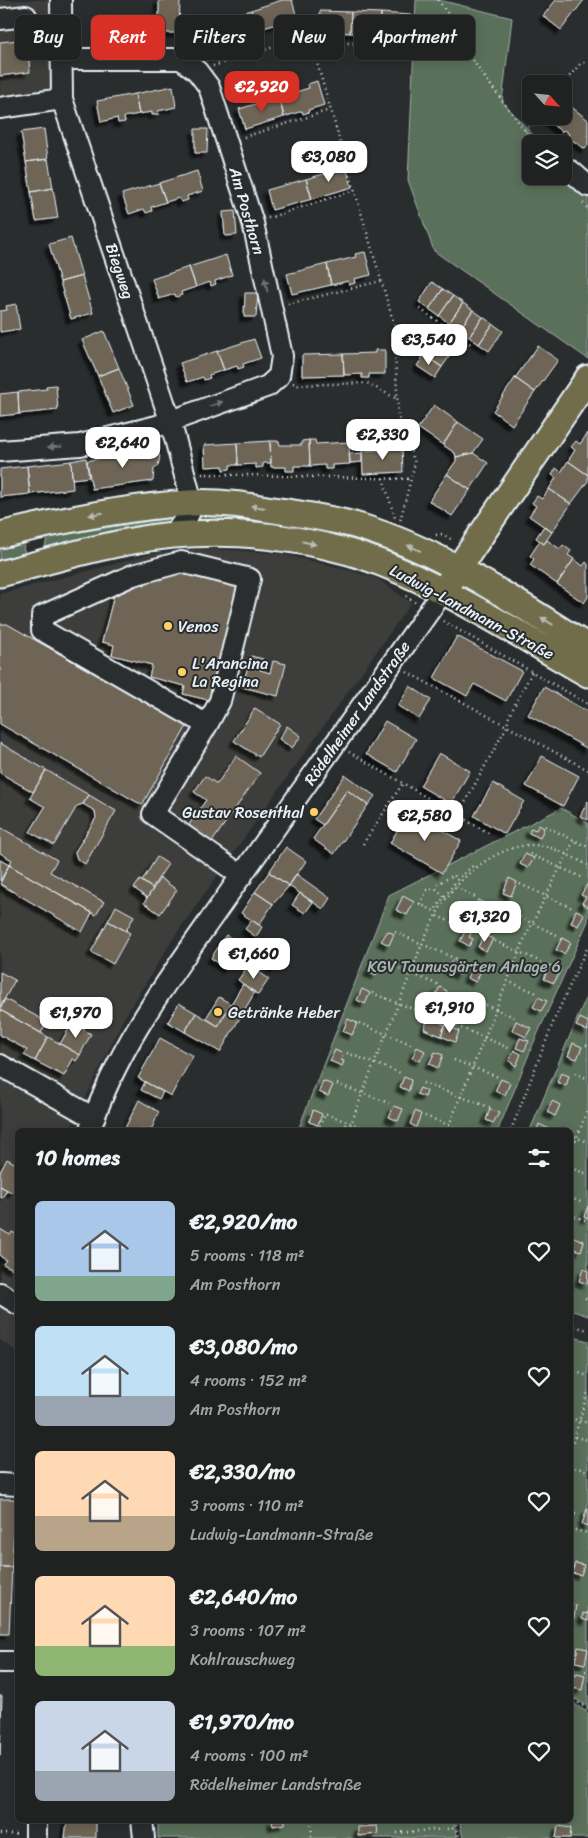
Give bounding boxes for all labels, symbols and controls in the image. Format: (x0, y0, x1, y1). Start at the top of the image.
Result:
chip: Buy (15, 15, 81, 60)
chip: Rent (91, 15, 165, 60)
chip: Filters (175, 15, 264, 60)
chip: New (274, 15, 344, 60)
chip: Apartment (354, 15, 475, 60)
pin: €2,920 (221, 70, 303, 113)
text: €2,920 (235, 72, 289, 101)
north arrow (522, 75, 572, 125)
map controls (522, 75, 572, 185)
button: layers (522, 135, 572, 185)
pin: €3,080 (288, 140, 370, 183)
text: €3,080 (302, 142, 356, 171)
street label: Am Posthorn (220, 163, 273, 259)
street label: Biegweg (97, 239, 143, 303)
one-way arrow (262, 277, 270, 292)
pin: €3,540 (388, 324, 470, 366)
text: €3,540 (402, 325, 456, 354)
one-way arrow (209, 400, 224, 408)
pin: €2,330 (342, 418, 424, 461)
text: €2,330 (357, 420, 409, 449)
pin: €2,640 (82, 426, 164, 469)
text: €2,640 (96, 428, 150, 457)
one-way arrow (47, 444, 63, 452)
one-way arrow (249, 503, 265, 511)
one-way arrow (88, 511, 104, 519)
one-way arrow (301, 539, 317, 547)
one-way arrow (407, 544, 421, 552)
street label: Ludwig-Landmann-Straße (384, 556, 560, 668)
place label: Venos (178, 612, 219, 641)
one-way arrow (540, 616, 553, 625)
marker: Venos (162, 620, 174, 632)
street label: Rödelheimer Landstraße (296, 634, 418, 792)
place label: L'Arancina La Regina (192, 649, 268, 696)
marker: L'Arancina La Regina (176, 666, 188, 678)
place label: Gustav Rosenthal (182, 798, 304, 827)
pin: €2,580 (384, 800, 466, 842)
text: €2,580 (398, 801, 452, 830)
marker: Gustav Rosenthal (308, 806, 320, 818)
pin: €1,320 (444, 900, 526, 943)
text: €1,320 (460, 902, 510, 931)
pin: €1,660 (213, 938, 295, 980)
text: €1,660 (229, 939, 279, 968)
park label: KGV Taunusgärten Anlage 6 (367, 952, 561, 981)
pin: €1,910 (409, 992, 491, 1034)
text: €1,910 (426, 993, 474, 1022)
pin: €1,970 (35, 996, 117, 1039)
text: €1,970 (51, 998, 101, 1027)
place label: Getränke Heber (228, 998, 341, 1027)
marker: Getränke Heber (212, 1006, 224, 1018)
text: 10 homes (35, 1139, 120, 1177)
icon: filters (525, 1144, 553, 1172)
text: €2,920/mo (190, 1203, 297, 1241)
icon: home (75, 1221, 135, 1281)
icon: heart (525, 1237, 553, 1265)
text: 5 rooms · 118 m² (190, 1241, 304, 1270)
text: Am Posthorn (190, 1270, 280, 1299)
text: €3,080/mo (190, 1328, 298, 1366)
icon: home (75, 1346, 135, 1406)
icon: heart (525, 1362, 553, 1390)
text: 4 rooms · 152 m² (190, 1366, 307, 1395)
text: Am Posthorn (190, 1395, 280, 1424)
text: €2,330/mo (190, 1453, 295, 1491)
icon: home (75, 1471, 135, 1531)
icon: heart (525, 1487, 553, 1515)
text: 3 rooms · 110 m² (190, 1491, 304, 1520)
text: Ludwig-Landmann-Straße (190, 1520, 373, 1549)
text: €2,640/mo (190, 1578, 297, 1616)
icon: home (75, 1596, 135, 1656)
icon: heart (525, 1612, 553, 1640)
text: 3 rooms · 107 m² (190, 1616, 306, 1645)
text: Kohlrauschweg (190, 1645, 295, 1674)
text: €1,970/mo (190, 1703, 294, 1741)
icon: home (75, 1721, 135, 1781)
icon: heart (525, 1737, 553, 1765)
text: 4 rooms · 100 m² (190, 1741, 308, 1770)
text: Rödelheimer Landstraße (190, 1770, 362, 1799)

